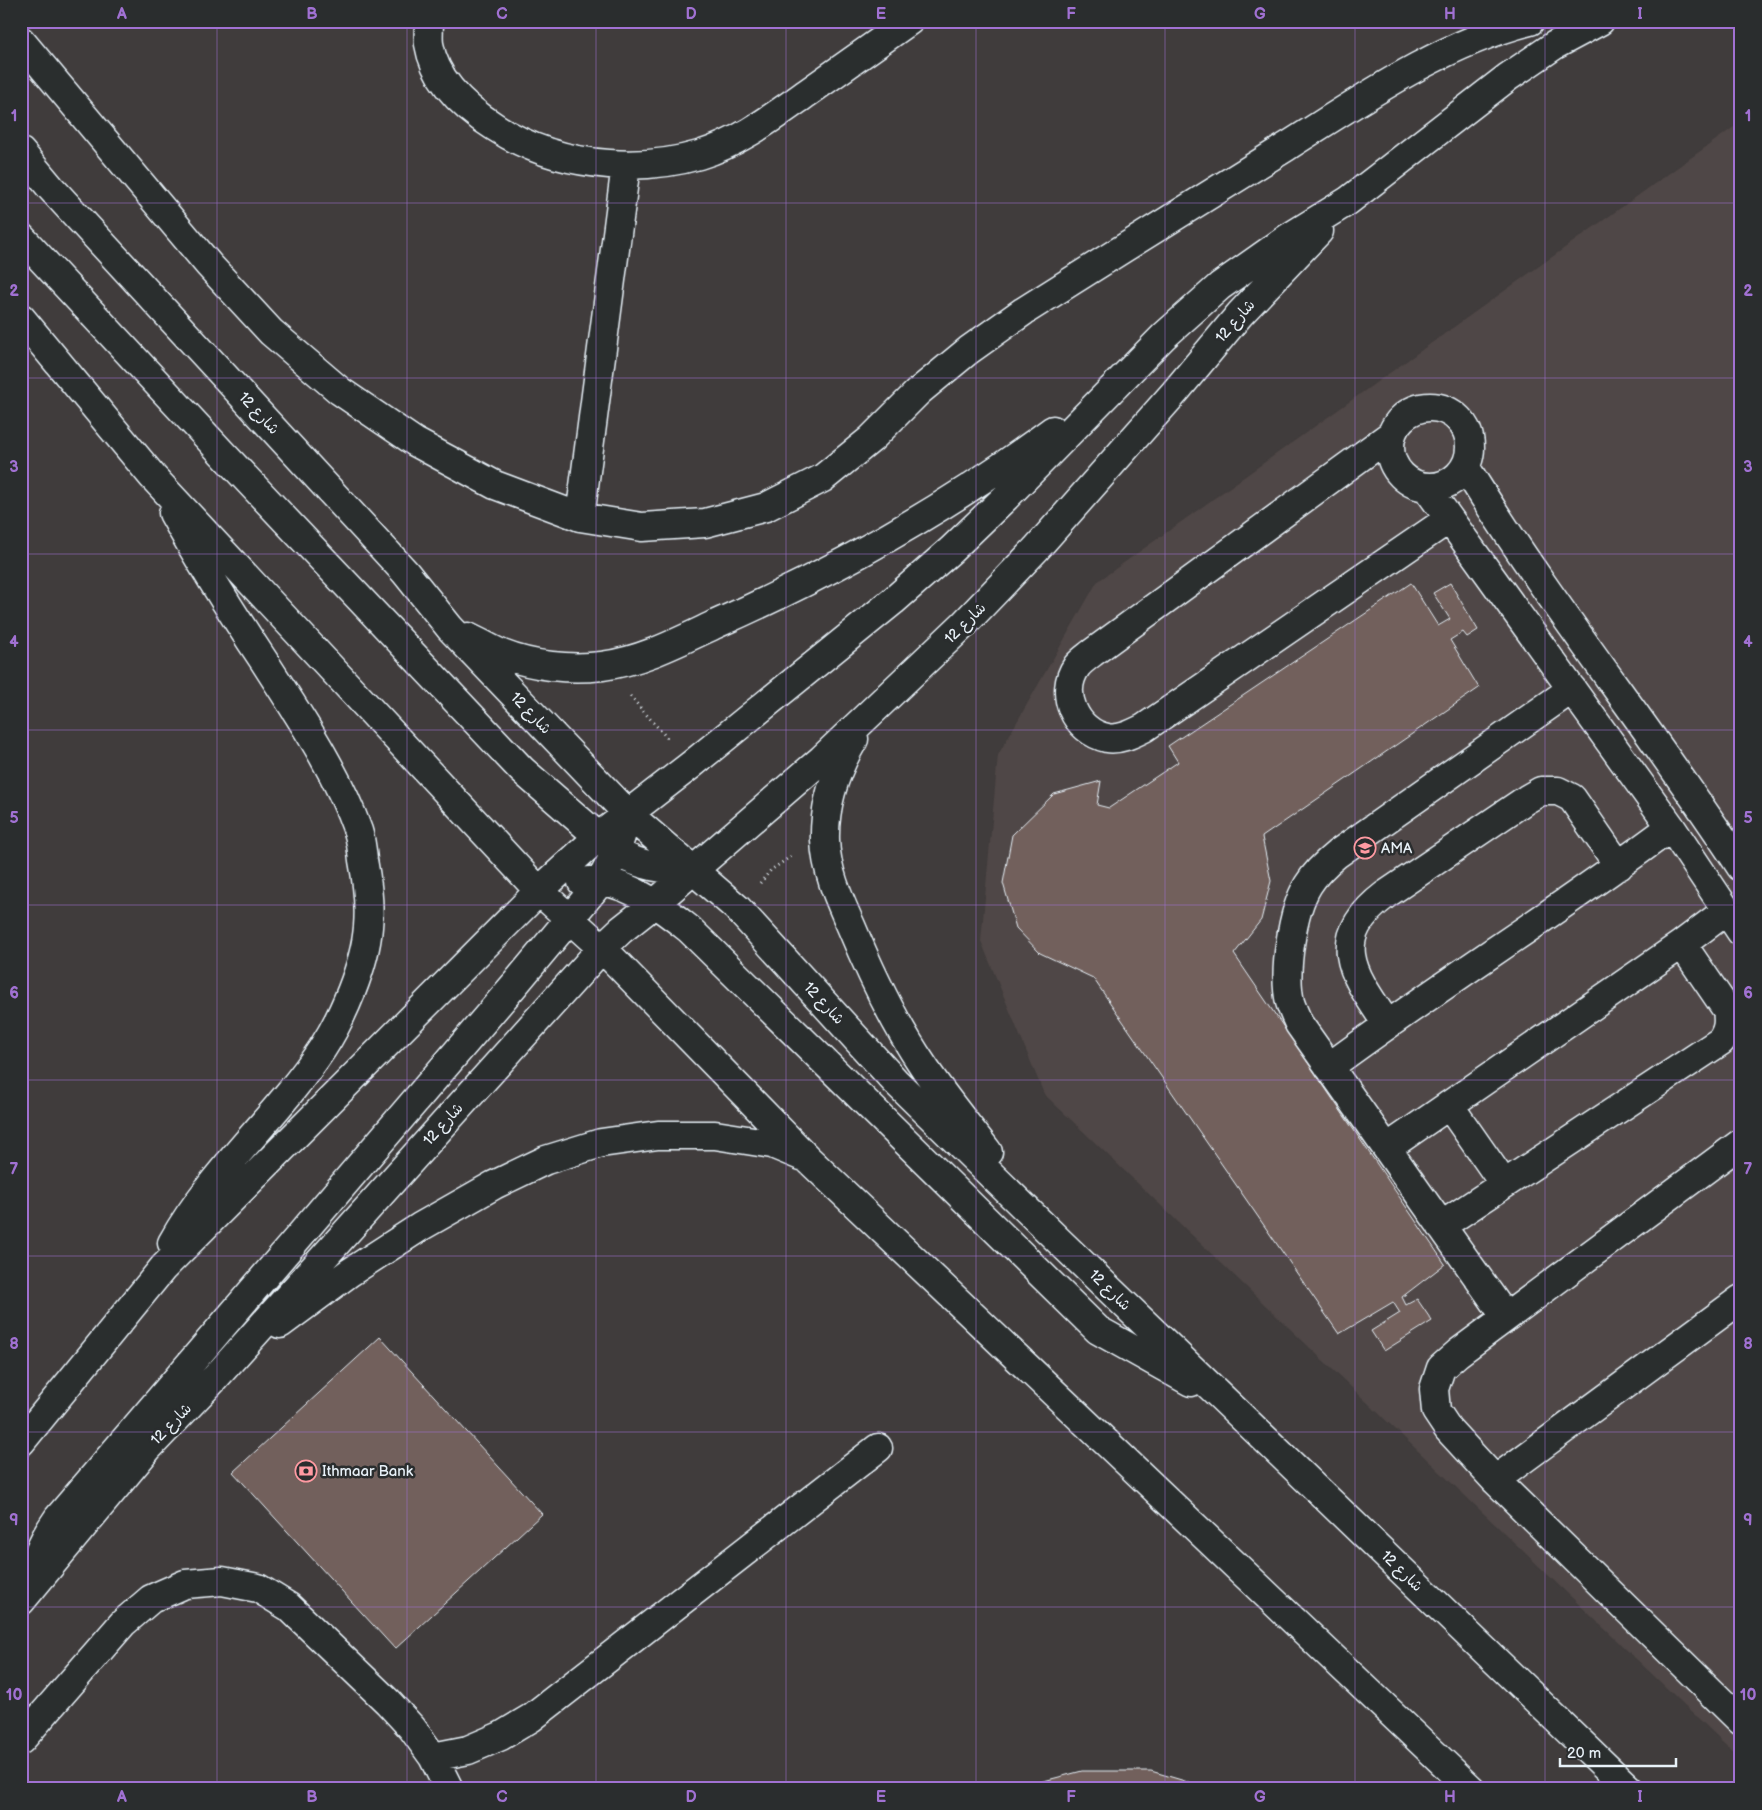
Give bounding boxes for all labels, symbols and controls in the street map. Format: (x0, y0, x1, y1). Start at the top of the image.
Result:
text: A (116, 5, 127, 24)
text: B (306, 5, 318, 24)
text: C (496, 5, 508, 24)
text: D (685, 5, 697, 24)
text: E (876, 5, 886, 24)
text: F (1066, 5, 1076, 24)
text: G (1254, 5, 1266, 24)
text: H (1444, 5, 1456, 24)
text: I (1637, 5, 1643, 24)
text: 1 (11, 107, 17, 126)
text: 1 (1745, 107, 1751, 126)
text: 2 (9, 282, 19, 301)
text: 2 (1743, 282, 1753, 301)
street label: شارع 12 (1211, 296, 1259, 347)
street label: شارع 12 (234, 388, 283, 439)
text: 3 (9, 458, 19, 477)
text: 3 (1743, 458, 1753, 477)
street label: شارع 12 (941, 599, 990, 648)
text: 4 (9, 633, 19, 652)
text: 4 (1743, 633, 1753, 652)
street label: شارع 12 (506, 688, 555, 738)
text: 5 (9, 809, 19, 828)
text: 5 (1743, 809, 1753, 828)
school or university icon: AMA (1353, 836, 1377, 860)
place label: AMA (1381, 839, 1413, 858)
street label: شارع 12 (799, 978, 848, 1029)
text: 6 (9, 984, 19, 1003)
text: 6 (1743, 984, 1753, 1003)
street label: شارع 12 (419, 1099, 468, 1150)
text: 7 (10, 1160, 19, 1179)
text: 7 (1744, 1160, 1753, 1179)
street label: شارع 12 (1085, 1266, 1135, 1315)
text: 8 (9, 1335, 19, 1354)
text: 8 (1743, 1335, 1753, 1354)
street label: شارع 12 (147, 1399, 196, 1449)
bank icon: Ithmaar Bank (294, 1459, 318, 1483)
place label: Ithmaar Bank (322, 1462, 414, 1481)
text: 9 (9, 1511, 19, 1530)
text: 9 (1743, 1511, 1753, 1530)
street label: شارع 12 (1377, 1547, 1427, 1596)
text: 10 (6, 1686, 22, 1705)
text: 10 (1740, 1686, 1756, 1705)
scale bar (1560, 1735, 1676, 1767)
text: 20 m (1567, 1744, 1601, 1763)
text: A (116, 1788, 127, 1807)
text: B (306, 1788, 318, 1807)
text: C (496, 1788, 508, 1807)
text: D (685, 1788, 697, 1807)
text: E (876, 1788, 886, 1807)
text: F (1066, 1788, 1076, 1807)
text: G (1254, 1788, 1266, 1807)
text: H (1444, 1788, 1456, 1807)
text: I (1637, 1788, 1643, 1807)

